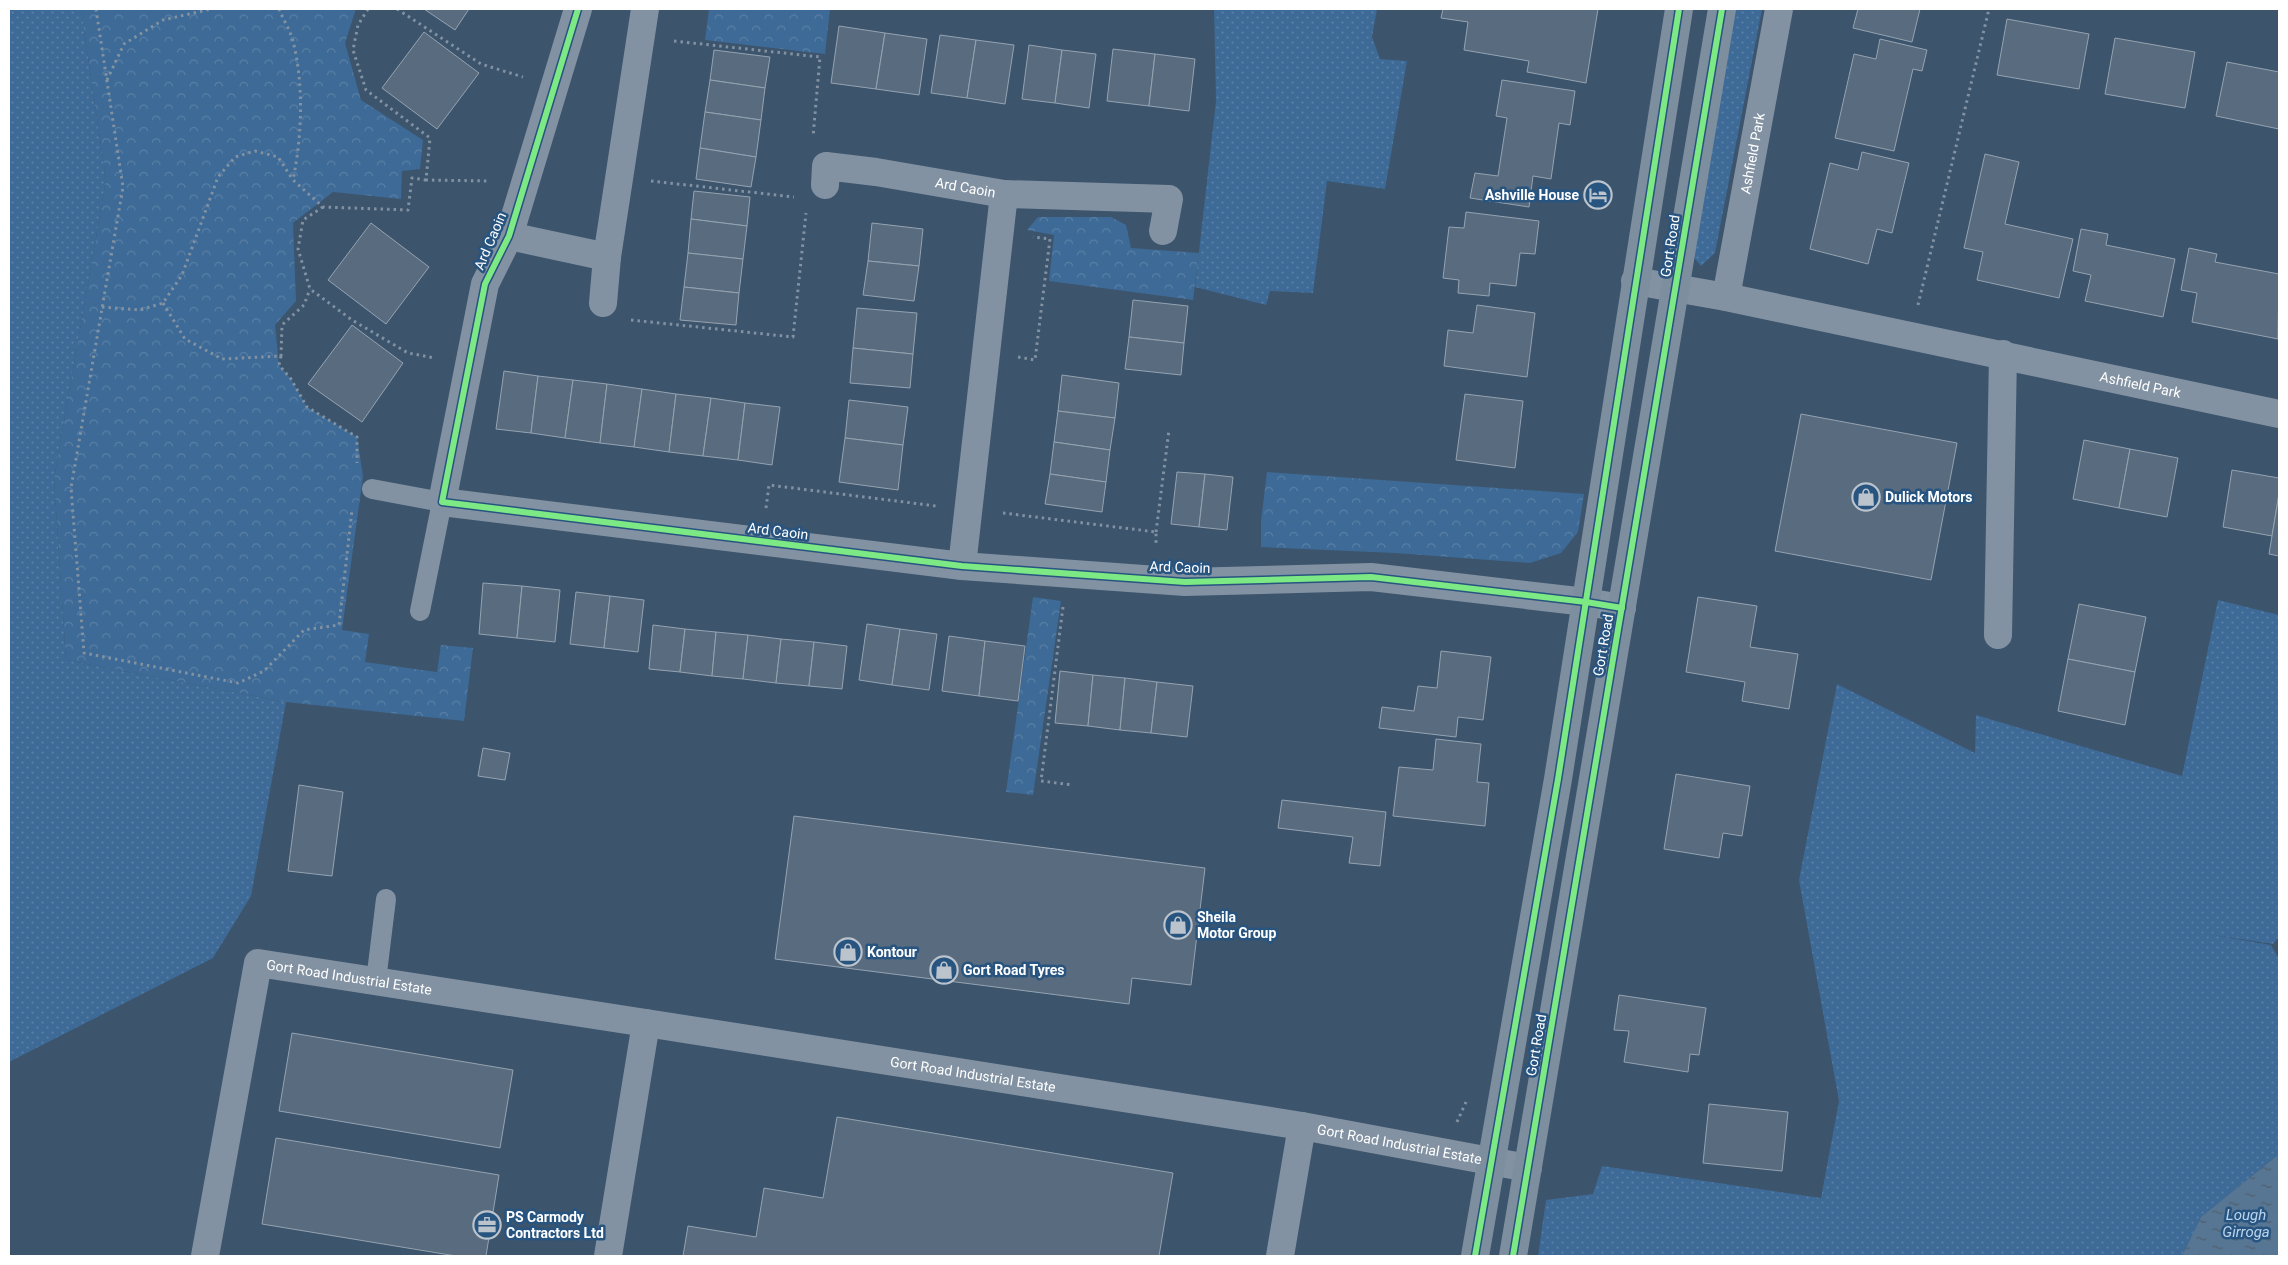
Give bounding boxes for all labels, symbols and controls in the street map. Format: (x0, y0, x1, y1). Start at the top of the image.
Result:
street label: Ashfield Park (1737, 111, 1768, 195)
street label: Ard Caoin (934, 174, 997, 200)
hotel icon: Ashville House (1583, 180, 1613, 210)
place label: Ashville House (1485, 187, 1579, 203)
street label: Ard Caoin (471, 210, 509, 272)
street label: Gort Road (1657, 214, 1683, 278)
street label: Ashfield Park (2098, 368, 2183, 401)
shop icon: Dulick Motors (1851, 482, 1881, 512)
place label: Dulick Motors (1885, 489, 1973, 505)
street label: Ard Caoin (747, 519, 809, 543)
street label: Ard Caoin (1149, 558, 1211, 576)
street label: Gort Road (1590, 613, 1616, 677)
place label: Sheila Motor Group (1197, 909, 1276, 941)
shop icon: Sheila Motor Group (1163, 910, 1193, 940)
shop icon: Kontour (833, 937, 863, 967)
place label: Kontour (867, 944, 917, 960)
shop icon: Gort Road Tyres (929, 955, 959, 985)
street label: Gort Road Industrial Estate (265, 956, 433, 998)
place label: Gort Road Tyres (963, 962, 1064, 978)
street label: Gort Road (1523, 1013, 1549, 1077)
street label: Gort Road Industrial Estate (889, 1053, 1057, 1095)
street label: Gort Road Industrial Estate (1316, 1121, 1483, 1167)
water label: Lough Girroga (2222, 1206, 2270, 1241)
place label: PS Carmody Contractors Ltd (506, 1209, 604, 1241)
office icon: PS Carmody Contractors Ltd (472, 1210, 502, 1240)

